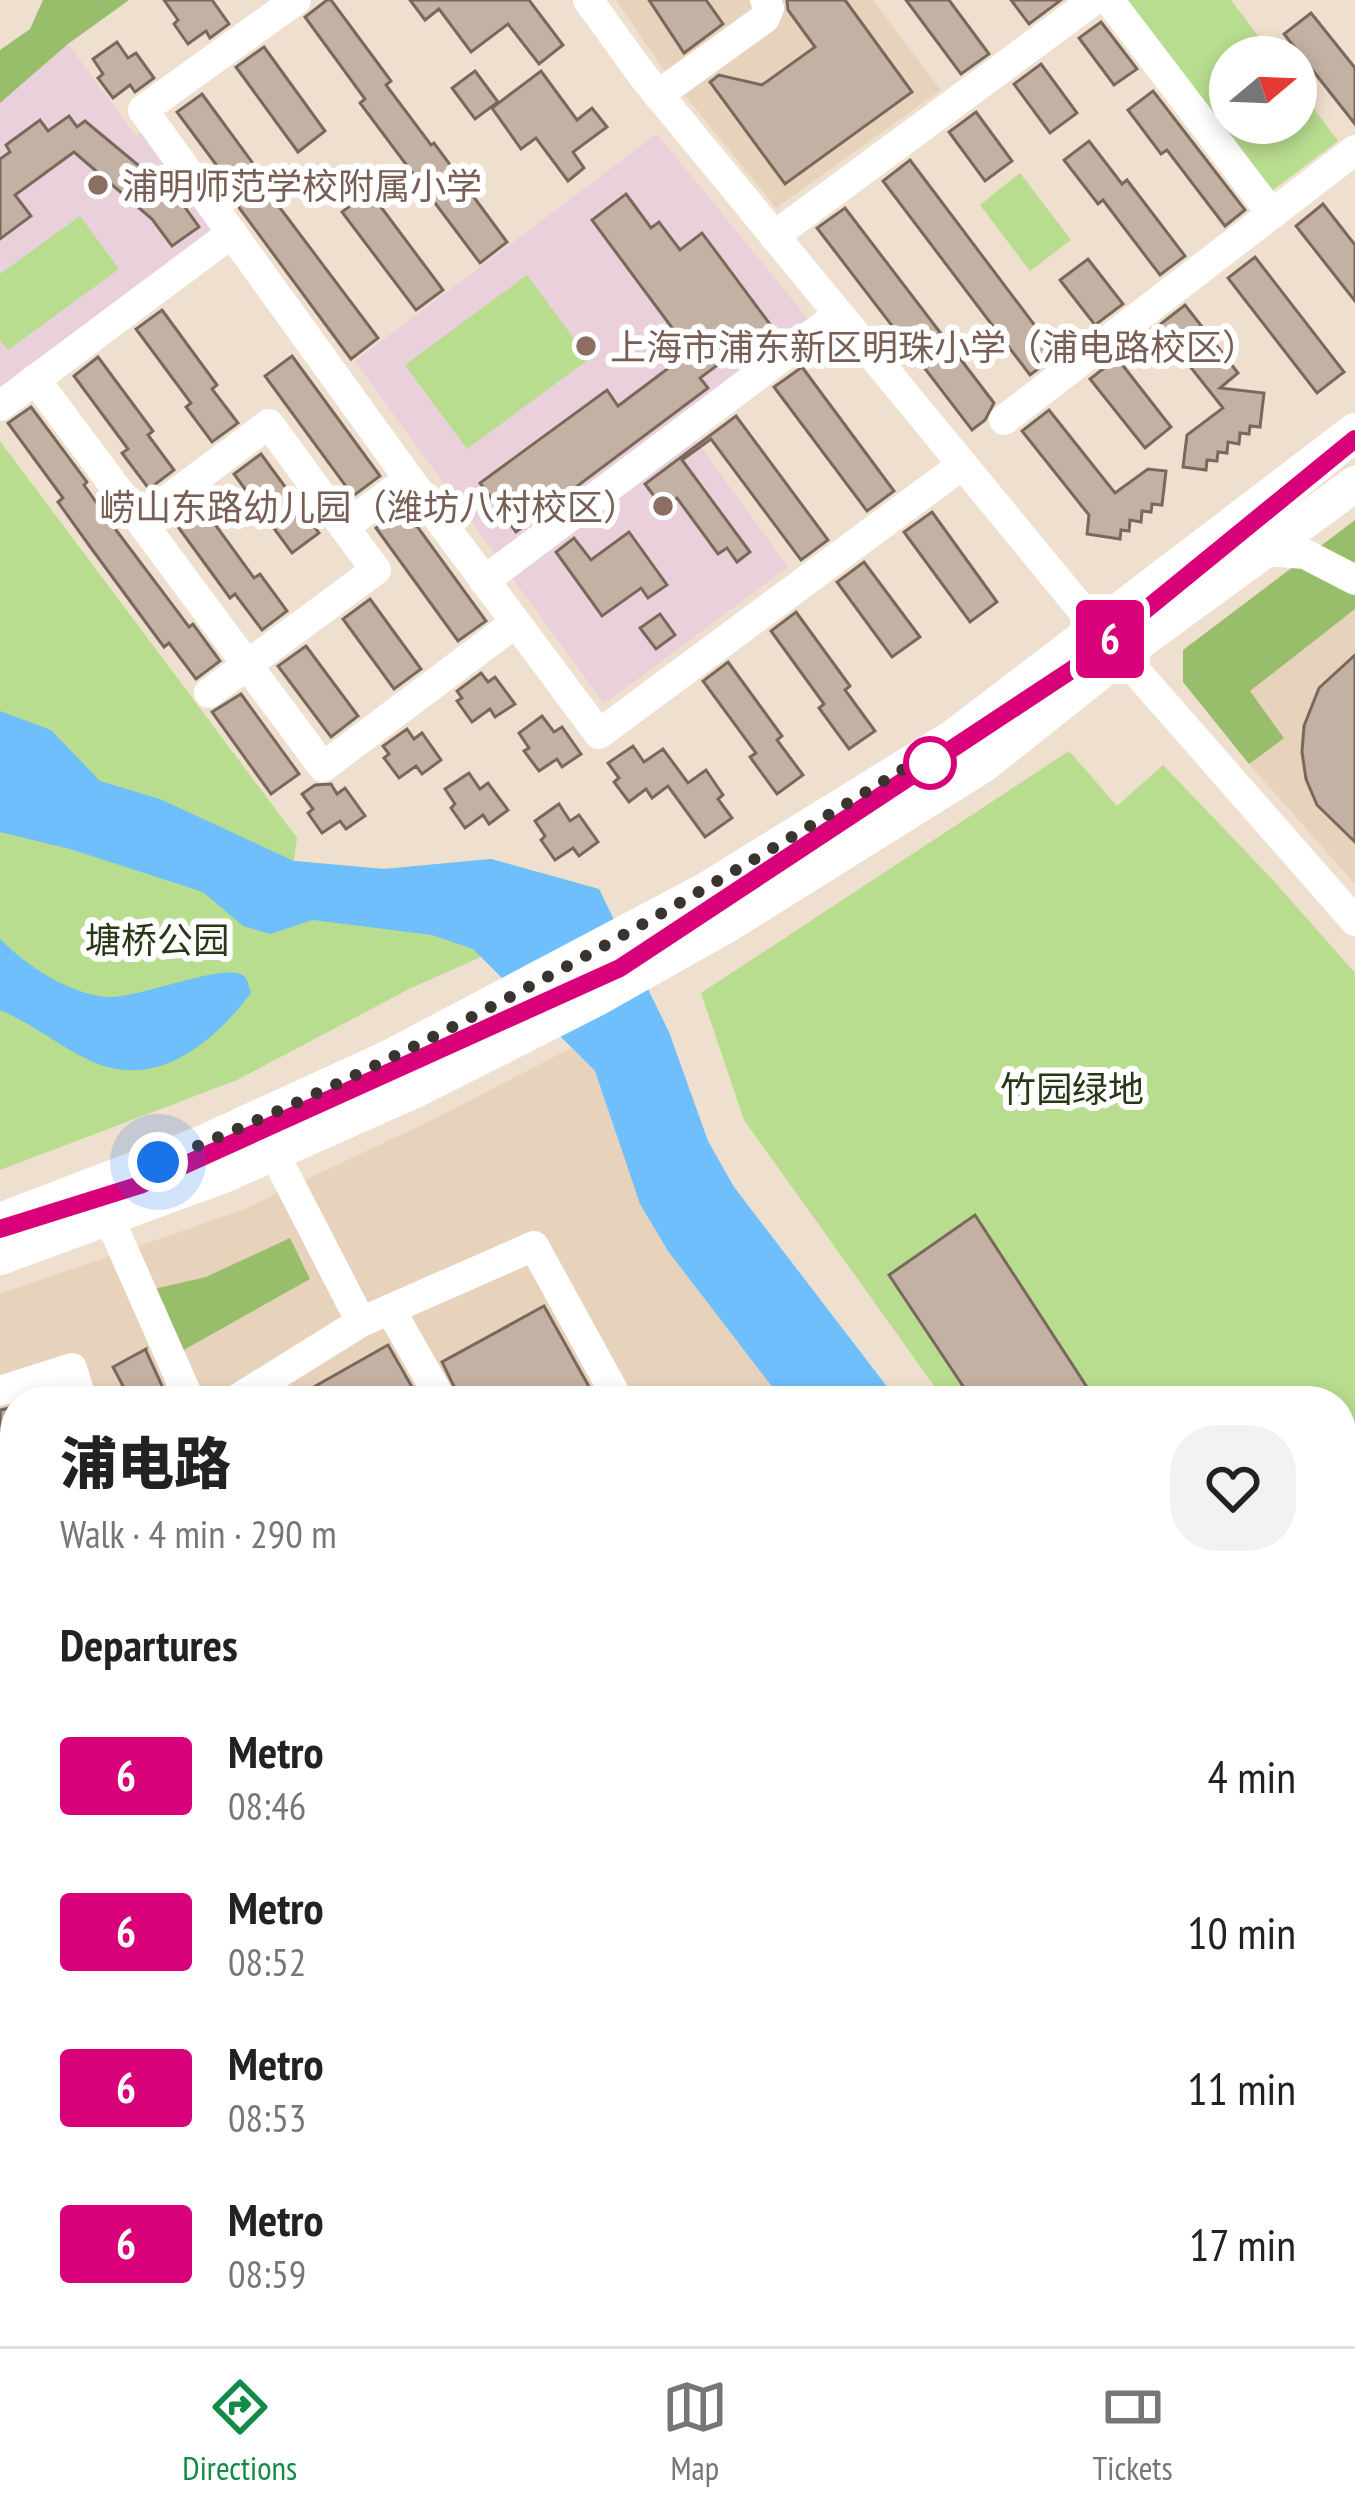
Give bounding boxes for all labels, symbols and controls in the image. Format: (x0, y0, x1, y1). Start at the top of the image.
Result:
north arrow (1209, 36, 1317, 144)
map controls (1209, 36, 1317, 144)
place label: 浦明师范学校附属小学 (122, 162, 482, 209)
marker: 浦明师范学校附属小学 (85, 172, 111, 198)
place label: 上海市浦东新区明珠小学（浦电路校区） (610, 323, 1258, 370)
marker: 上海市浦东新区明珠小学（浦电路校区） (573, 333, 599, 359)
place label: 崂山东路幼儿园（潍坊八村校区） (99, 483, 639, 530)
marker: 崂山东路幼儿园（潍坊八村校区） (650, 493, 676, 519)
line badge: 6 (1071, 600, 1149, 678)
text: 6 (1100, 611, 1120, 666)
unlabelled marker (905, 738, 955, 788)
park label: 塘桥公园 (85, 916, 229, 963)
park label: 竹园绿地 (1000, 1065, 1144, 1112)
your location (128, 1132, 188, 1192)
button: heart (1170, 1425, 1296, 1551)
text: 浦电路 (60, 1426, 231, 1500)
text: Walk · 4 min · 290 m (60, 1508, 337, 1559)
text: Departures (60, 1615, 238, 1673)
text: Metro (228, 1722, 323, 1780)
text: 4 min (1207, 1747, 1296, 1805)
text: 6 (116, 1748, 136, 1803)
text: 08:46 (228, 1780, 306, 1831)
text: Metro (228, 1878, 323, 1936)
text: 10 min (1187, 1903, 1296, 1961)
text: 6 (116, 1904, 136, 1959)
text: 08:52 (228, 1936, 306, 1987)
text: Metro (228, 2034, 323, 2092)
text: 11 min (1187, 2059, 1296, 2117)
text: 6 (116, 2060, 136, 2115)
text: 08:53 (228, 2092, 306, 2143)
text: Metro (228, 2190, 323, 2248)
text: 17 min (1189, 2215, 1296, 2273)
text: 6 (116, 2216, 136, 2271)
text: 08:59 (228, 2248, 306, 2299)
tab: Directions (182, 2374, 297, 2489)
tab: Map (662, 2374, 728, 2489)
tab: Tickets (1093, 2374, 1173, 2489)

